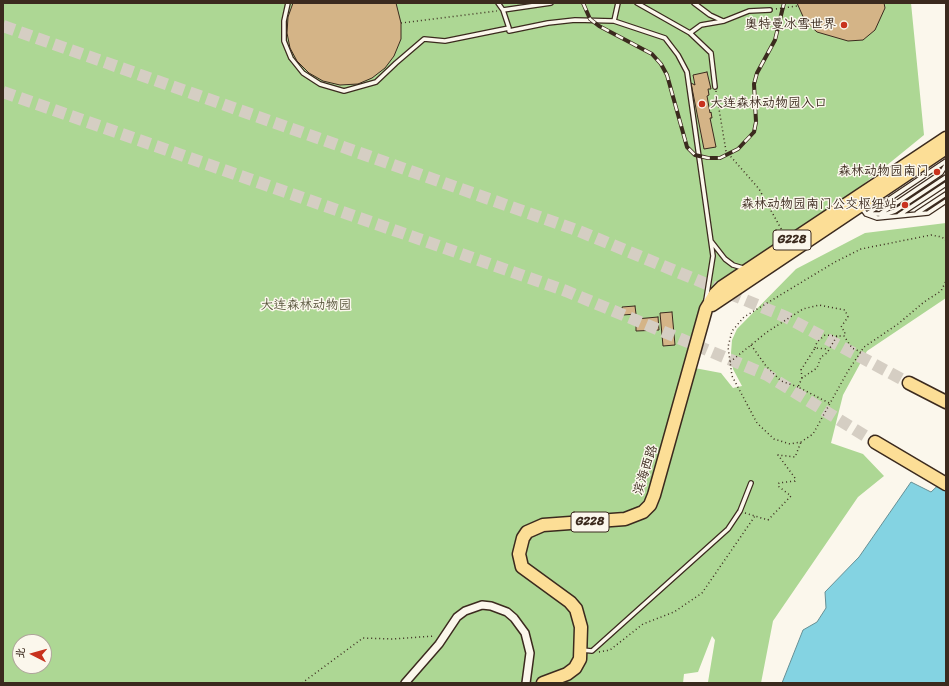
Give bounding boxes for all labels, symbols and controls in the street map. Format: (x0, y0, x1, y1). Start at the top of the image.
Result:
place label: 奥特曼冰雪世界 (745, 17, 836, 33)
marker: 奥特曼冰雪世界 (839, 20, 849, 30)
place label: 大连森林动物园入口 (710, 96, 827, 112)
marker: 大连森林动物园入口 (697, 99, 707, 109)
place label: 森林动物园南门 (838, 164, 929, 180)
marker: 森林动物园南门 (932, 167, 942, 177)
place label: 森林动物园南门公交枢纽站 (741, 197, 897, 213)
marker: 森林动物园南门公交枢纽站 (900, 200, 910, 210)
road number: G228 (773, 230, 811, 250)
park label: 大连森林动物园 (261, 298, 351, 314)
street label: 滨海西路 (631, 443, 661, 497)
road number: G228 (571, 512, 609, 532)
north arrow (12, 634, 52, 674)
text: 北 (11, 646, 31, 659)

